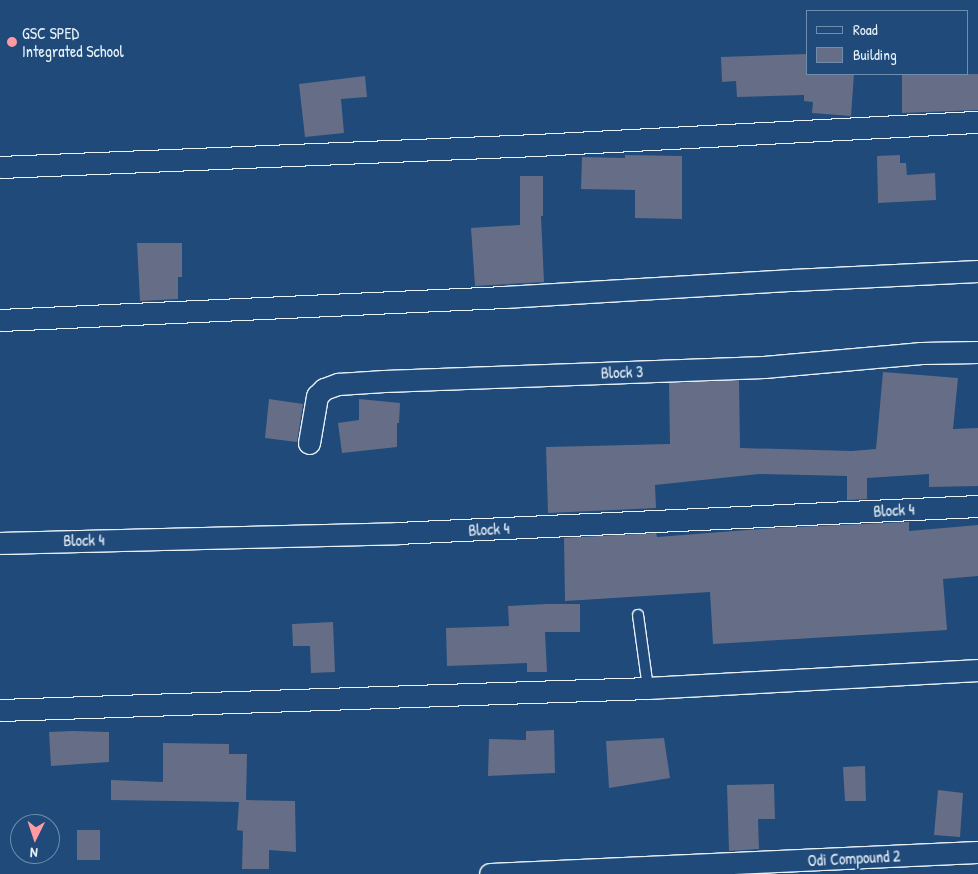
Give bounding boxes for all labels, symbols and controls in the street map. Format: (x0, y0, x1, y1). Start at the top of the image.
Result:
legend (806, 10, 968, 75)
text: Road (853, 19, 878, 40)
place label: GSC SPED Integrated School (22, 23, 124, 61)
marker: GSC SPED Integrated School (6, 36, 18, 48)
text: Building (853, 44, 897, 65)
street label: Block 3 (600, 362, 644, 382)
street label: Block 4 (873, 499, 915, 521)
street label: Block 4 (468, 518, 510, 540)
street label: Block 4 (63, 530, 105, 550)
north arrow (10, 814, 60, 864)
text: N (30, 844, 38, 863)
street label: Odi Compound 2 (807, 846, 901, 870)

